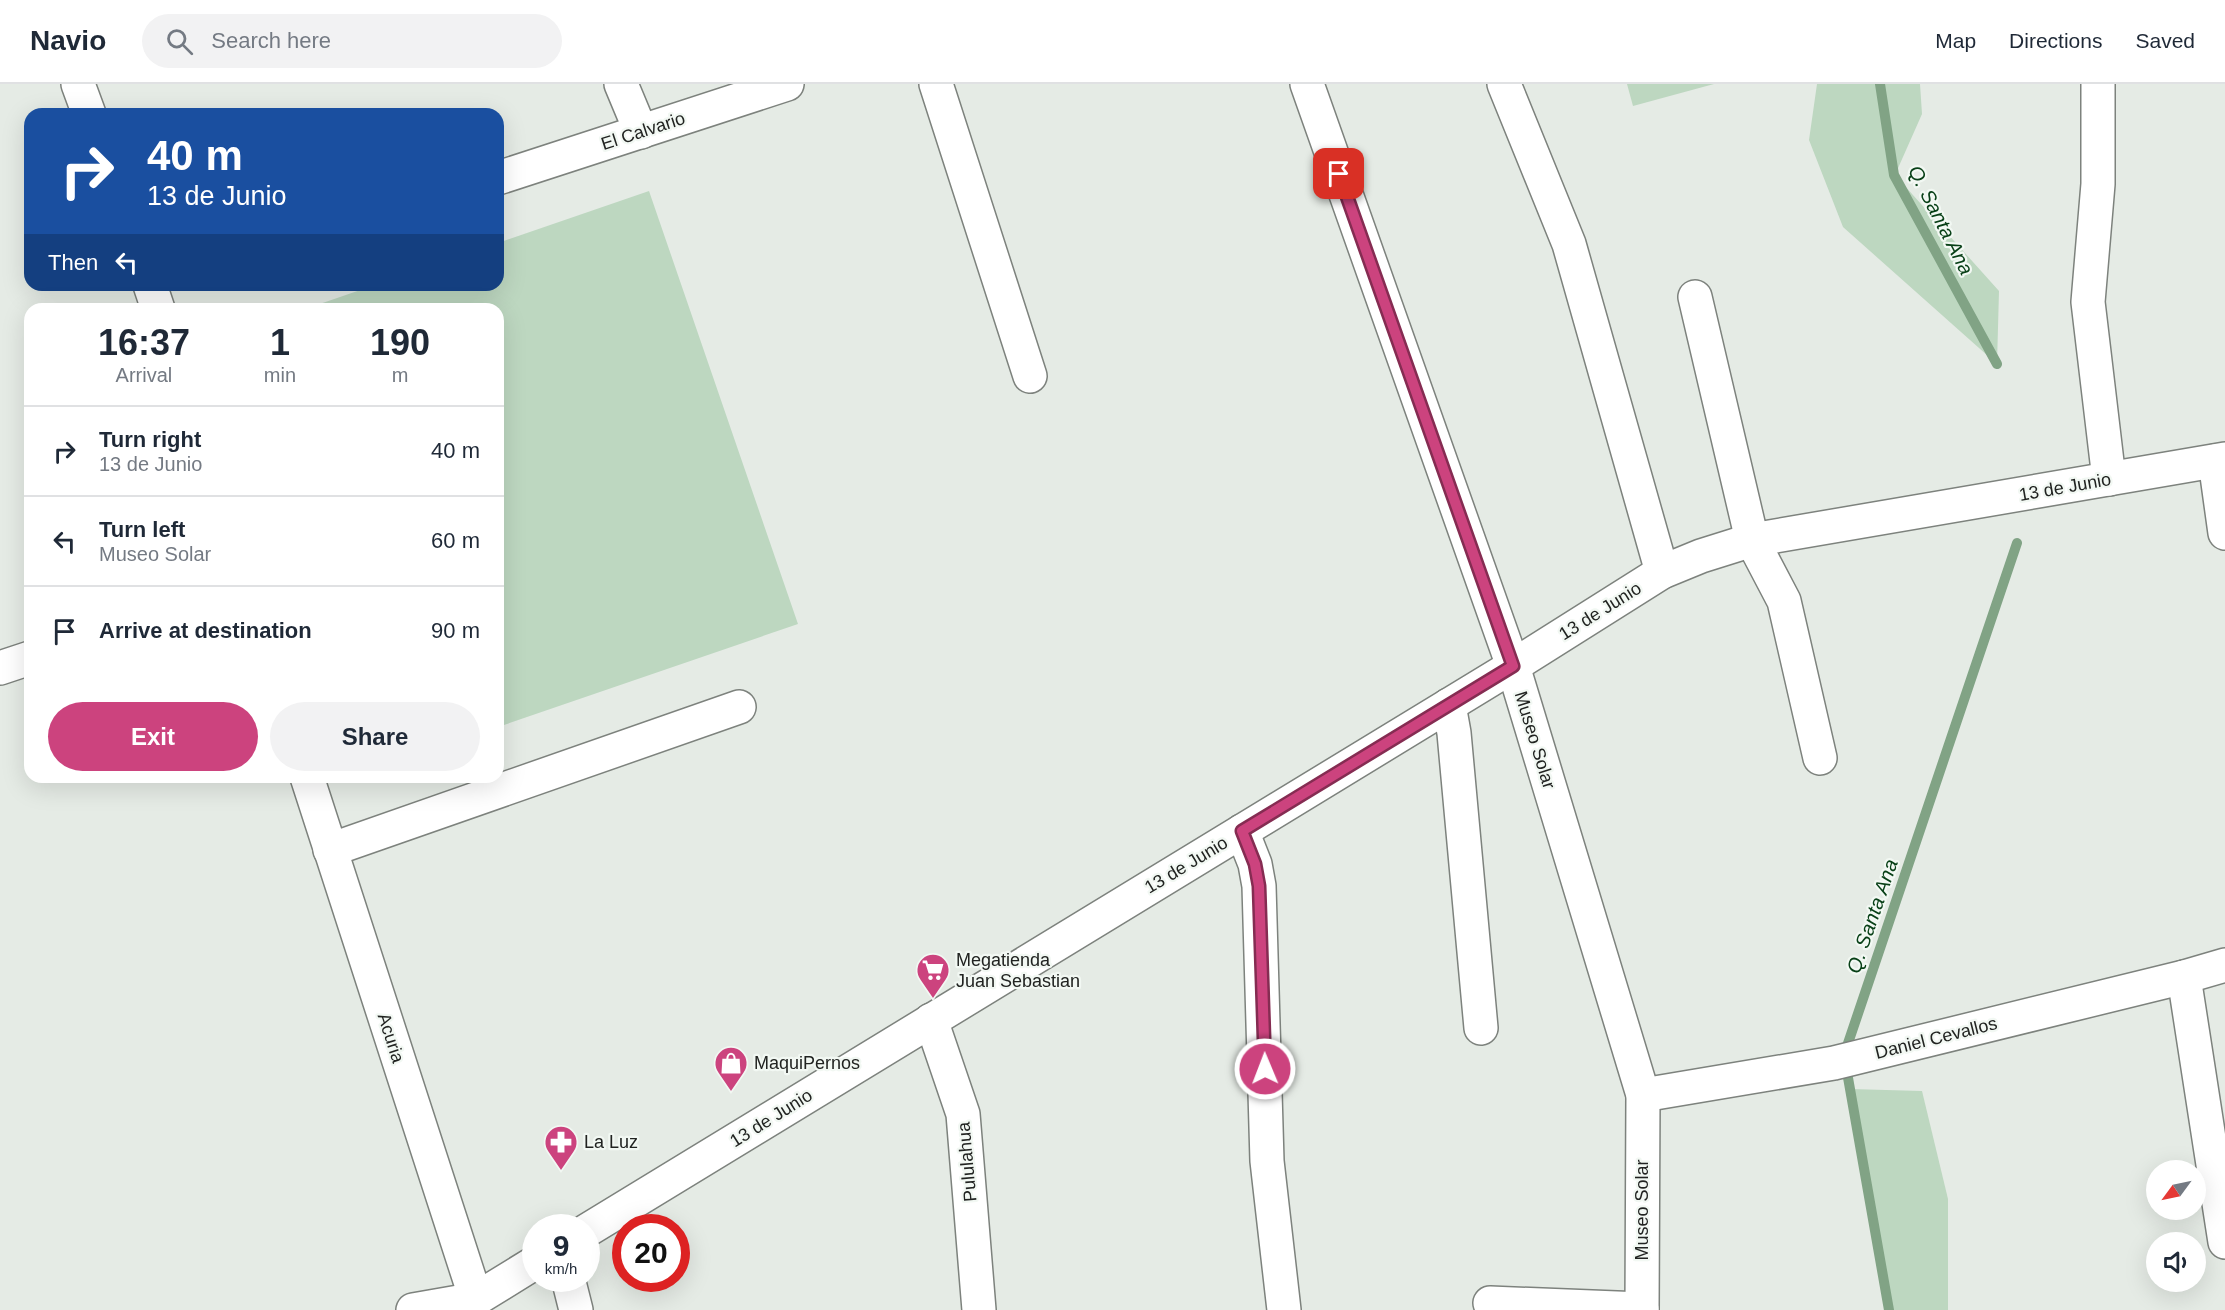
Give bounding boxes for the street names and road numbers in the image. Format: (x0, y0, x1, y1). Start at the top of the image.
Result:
street label: El Calvario (599, 108, 687, 154)
street label: 13 de Junio (2017, 469, 2113, 505)
street label: 13 de Junio (1555, 578, 1645, 644)
street label: Museo Solar (1511, 689, 1559, 791)
street label: 13 de Junio (1141, 832, 1231, 898)
street label: Acuria (374, 1011, 409, 1066)
street label: Daniel Cevallos (1873, 1013, 1999, 1063)
street label: 13 de Junio (726, 1085, 816, 1151)
street label: Pululahua (953, 1120, 980, 1203)
street label: Museo Solar (1632, 1159, 1652, 1261)

